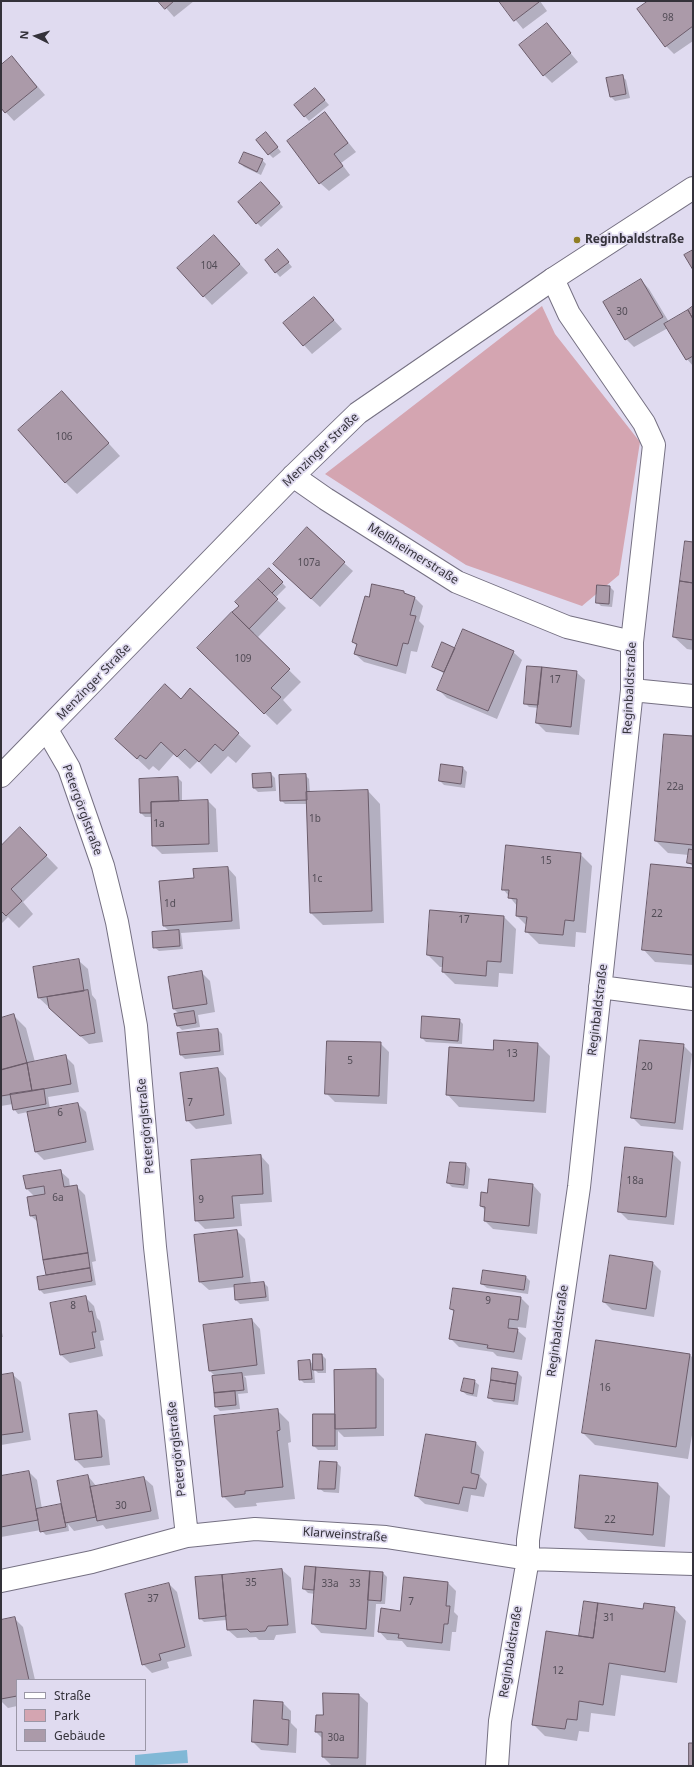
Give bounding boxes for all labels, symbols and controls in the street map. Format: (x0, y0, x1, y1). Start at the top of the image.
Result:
house number: 98 (662, 12, 674, 24)
north arrow (16, 16, 56, 56)
text: N (16, 30, 31, 40)
place label: Reginbaldstraße (585, 233, 684, 247)
marker: Reginbaldstraße (572, 235, 582, 245)
house number: 104 (200, 260, 218, 272)
house number: 30 (616, 306, 628, 318)
street label: Menzinger Straße (280, 410, 362, 490)
house number: 106 (55, 431, 73, 443)
street label: Melßheimerstraße (365, 520, 461, 588)
house number: 107a (298, 557, 320, 569)
street label: Menzinger Straße (54, 641, 134, 723)
street label: Reginbaldstraße (620, 641, 640, 735)
house number: 109 (234, 653, 252, 665)
house number: 17 (549, 674, 561, 686)
street label: Petergörglstraße (59, 763, 105, 857)
house number: 22a (666, 781, 684, 793)
house number: 1b (309, 813, 321, 825)
house number: 1a (153, 818, 165, 830)
house number: 15 (540, 855, 552, 867)
house number: 1c (312, 873, 322, 885)
house number: 1d (164, 898, 176, 910)
house number: 22 (651, 908, 663, 920)
house number: 17 (458, 914, 470, 926)
street label: Reginbaldstraße (585, 963, 611, 1057)
house number: 13 (506, 1048, 518, 1060)
house number: 5 (347, 1055, 353, 1067)
house number: 20 (641, 1061, 653, 1073)
street label: Petergörglstraße (135, 1078, 157, 1174)
house number: 7 (187, 1097, 193, 1109)
house number: 6 (57, 1107, 63, 1119)
house number: 18a (626, 1175, 644, 1187)
house number: 6a (52, 1192, 64, 1204)
house number: 9 (198, 1194, 204, 1206)
street label: Reginbaldstraße (544, 1284, 572, 1378)
house number: 9 (485, 1295, 491, 1307)
house number: 8 (70, 1300, 76, 1312)
house number: 16 (599, 1382, 611, 1394)
street label: Petergörglstraße (165, 1401, 189, 1497)
house number: 30 (115, 1500, 127, 1512)
house number: 22 (604, 1514, 616, 1526)
street label: Klarweinstraße (302, 1525, 388, 1545)
house number: 35 (245, 1577, 257, 1589)
house number: 33a (321, 1578, 339, 1590)
house number: 33 (349, 1578, 361, 1590)
house number: 37 (147, 1593, 159, 1605)
house number: 7 (408, 1596, 414, 1608)
street label: Reginbaldstraße (497, 1605, 525, 1699)
house number: 31 (603, 1612, 615, 1624)
house number: 12 (552, 1665, 564, 1677)
legend (16, 1679, 146, 1751)
text: Straße (54, 1687, 91, 1704)
text: Park (54, 1707, 79, 1724)
text: Gebäude (54, 1727, 105, 1744)
house number: 30a (327, 1732, 345, 1744)

